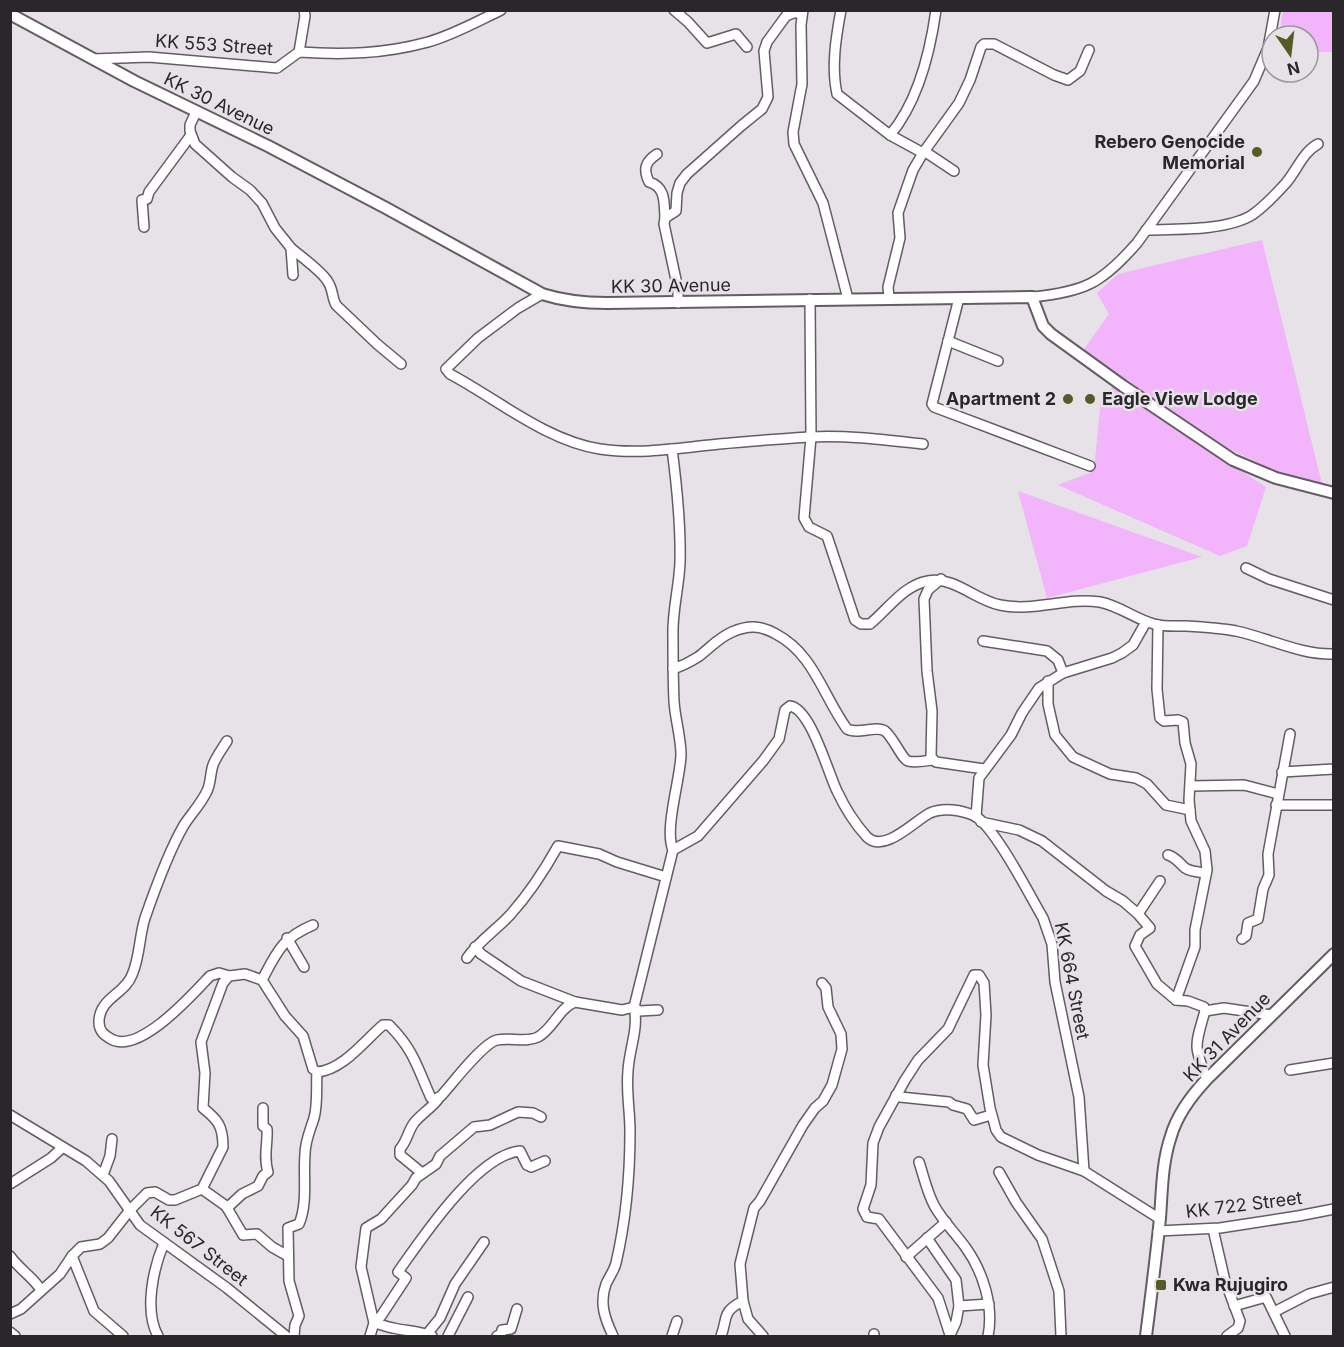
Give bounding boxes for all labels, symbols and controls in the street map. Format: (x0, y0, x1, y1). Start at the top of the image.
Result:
north arrow (1260, 24, 1320, 84)
street label: KK 553 Street (154, 30, 274, 59)
text: N (1285, 57, 1302, 80)
street label: KK 30 Avenue (161, 68, 278, 139)
place label: Rebero Genocide Memorial (1094, 131, 1245, 173)
marker: Rebero Genocide Memorial (1250, 145, 1264, 159)
street label: KK 30 Avenue (611, 274, 731, 297)
place label: Apartment 2 (946, 388, 1056, 409)
place label: Eagle View Lodge (1102, 388, 1258, 409)
marker: Apartment 2 (1061, 392, 1075, 406)
marker: Eagle View Lodge (1083, 392, 1097, 406)
street label: KK 664 Street (1051, 920, 1094, 1041)
street label: KK 31 Avenue (1179, 988, 1274, 1086)
street label: KK 722 Street (1184, 1187, 1304, 1222)
street label: KK 567 Street (147, 1201, 252, 1290)
place label: Kwa Rujugiro (1173, 1274, 1288, 1295)
marker: Kwa Rujugiro (1154, 1278, 1168, 1292)

